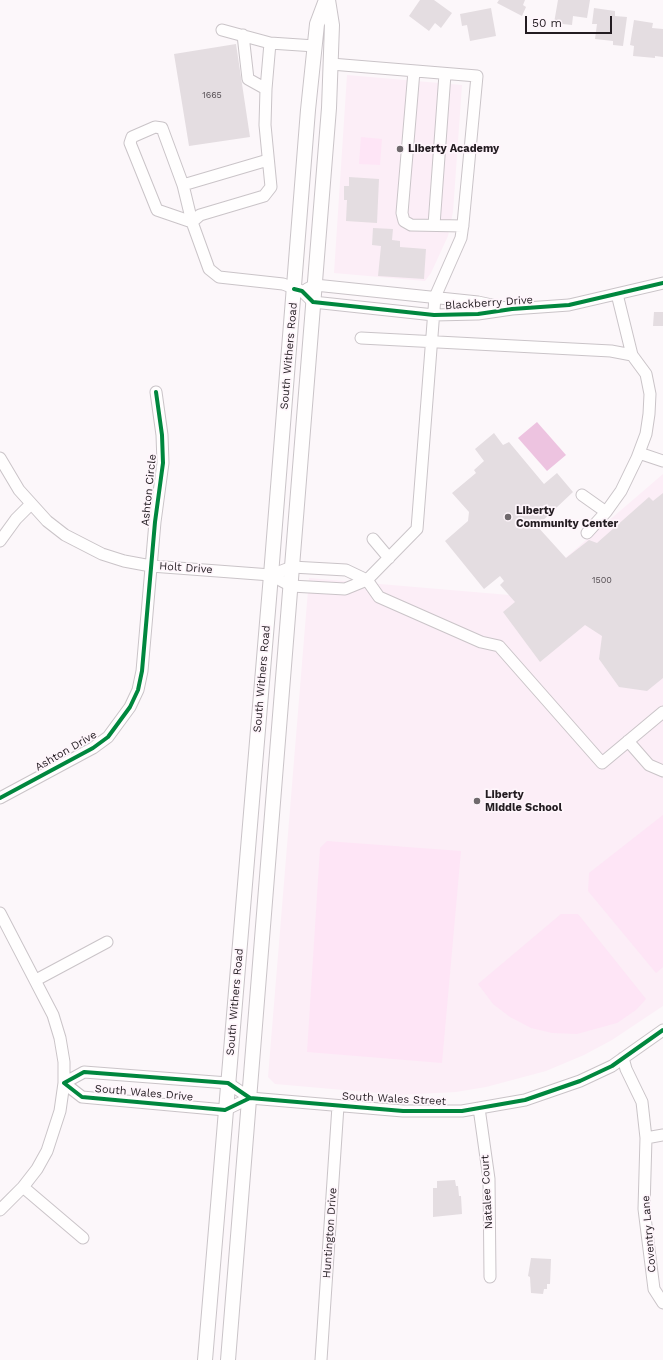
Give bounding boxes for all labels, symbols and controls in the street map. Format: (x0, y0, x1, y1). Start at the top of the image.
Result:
scale bar (527, 8, 614, 34)
text: 50 m (532, 16, 562, 30)
house number: 1665 (202, 90, 222, 100)
place label: Liberty Academy (408, 142, 499, 156)
marker: Liberty Academy (395, 144, 405, 154)
street label: Blackberry Drive (445, 293, 533, 313)
street label: South Withers Road (278, 302, 300, 410)
street label: Ashton Circle (139, 453, 159, 527)
place label: Liberty Community Center (516, 504, 618, 530)
marker: Liberty Community Center (503, 512, 513, 522)
street label: Holt Drive (159, 560, 213, 576)
house number: 1500 (592, 575, 612, 585)
street label: South Withers Road (251, 625, 273, 733)
street label: Ashton Drive (33, 728, 99, 774)
place label: Liberty Middle School (485, 788, 562, 814)
marker: Liberty Middle School (472, 796, 482, 806)
street label: South Withers Road (224, 948, 246, 1056)
street label: South Wales Drive (94, 1082, 194, 1104)
street label: South Wales Street (342, 1090, 446, 1108)
street label: Natalee Court (478, 1155, 496, 1229)
street label: Huntington Drive (320, 1187, 340, 1279)
street label: Coventry Lane (639, 1195, 659, 1273)

